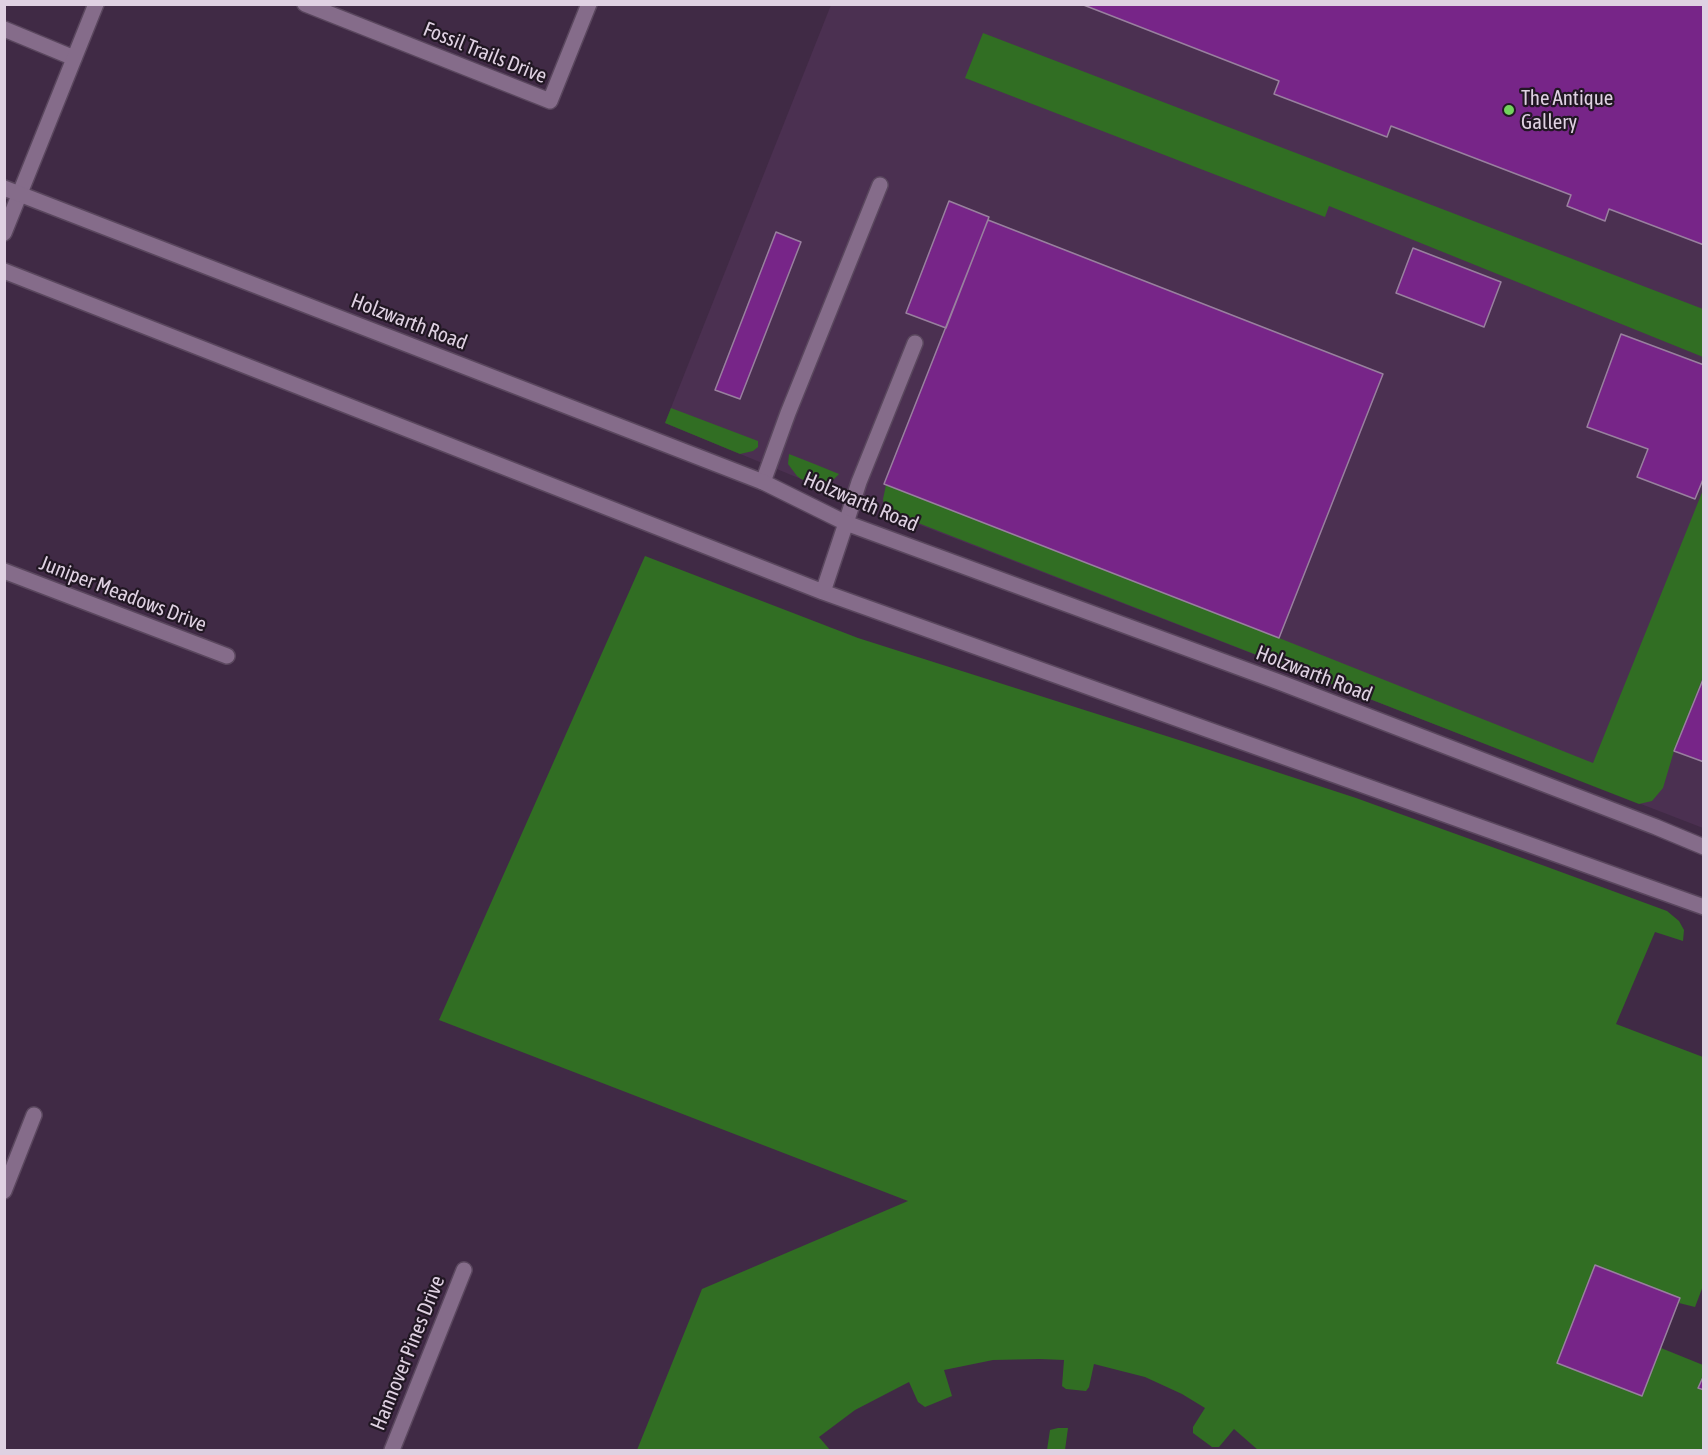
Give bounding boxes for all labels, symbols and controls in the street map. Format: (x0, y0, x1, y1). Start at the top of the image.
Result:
street label: Fossil Trails Drive (420, 17, 550, 89)
place label: The Antique Gallery (1521, 85, 1613, 135)
marker: The Antique Gallery (1502, 103, 1516, 117)
street label: Holzwarth Road (347, 288, 471, 356)
street label: Holzwarth Road (800, 466, 922, 538)
street label: Juniper Meadows Drive (36, 551, 210, 637)
street label: Holzwarth Road (1252, 640, 1376, 708)
street label: Hannover Pines Drive (366, 1272, 450, 1434)

